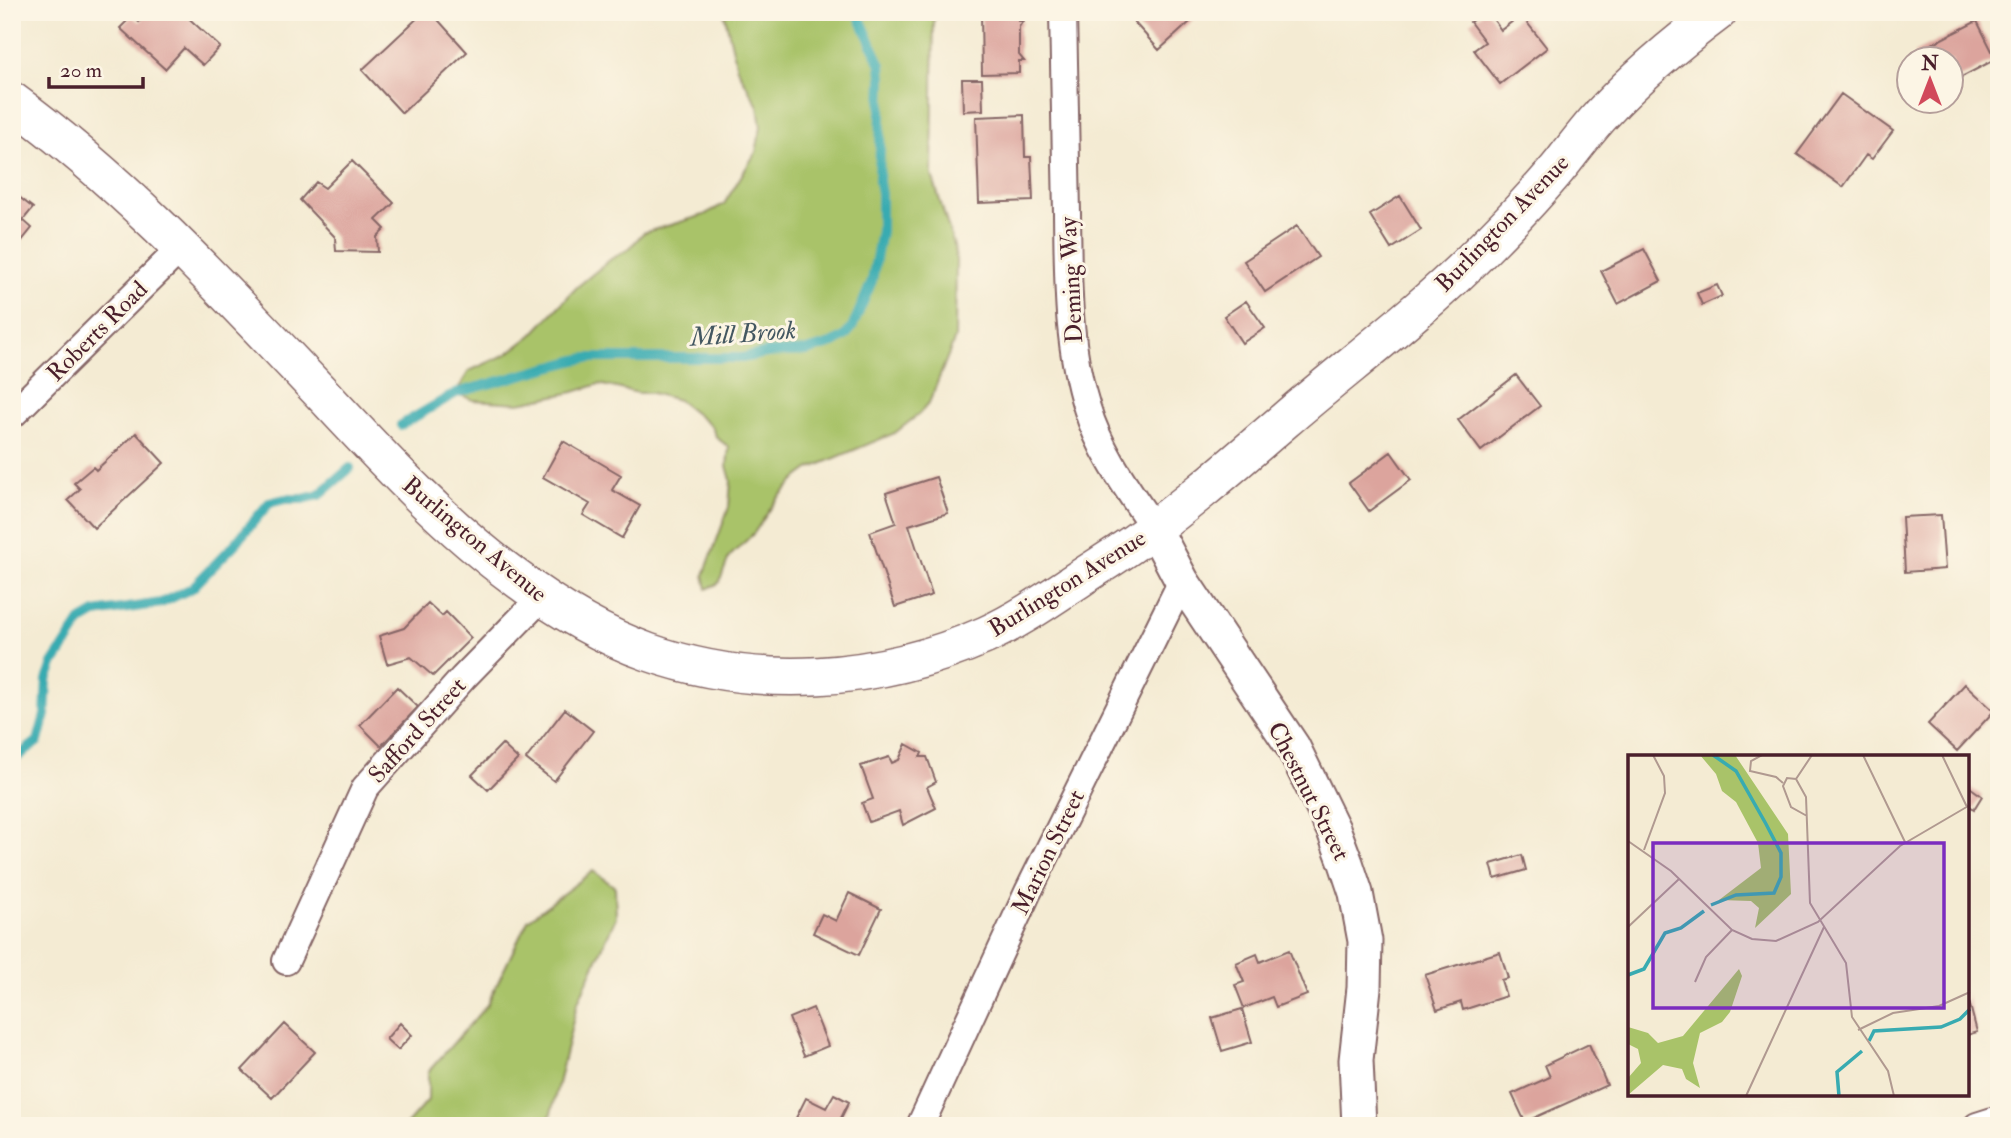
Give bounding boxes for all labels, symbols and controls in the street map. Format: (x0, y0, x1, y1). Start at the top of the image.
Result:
scale bar (49, 46, 144, 90)
north arrow (1896, 46, 1966, 116)
text: N (1920, 52, 1939, 76)
text: 20 m (60, 57, 102, 84)
street label: Burlington Avenue (1429, 148, 1576, 299)
street label: Deming Way (1053, 216, 1090, 344)
street label: Roberts Road (40, 274, 155, 388)
water label: Mill Brook (687, 314, 797, 354)
street label: Burlington Avenue (396, 470, 554, 609)
street label: Burlington Avenue (983, 523, 1152, 644)
street label: Safford Street (362, 671, 473, 790)
street label: Chestnut Street (1260, 717, 1357, 866)
inset map (1628, 755, 1969, 1096)
street label: Marion Street (1005, 785, 1092, 920)

